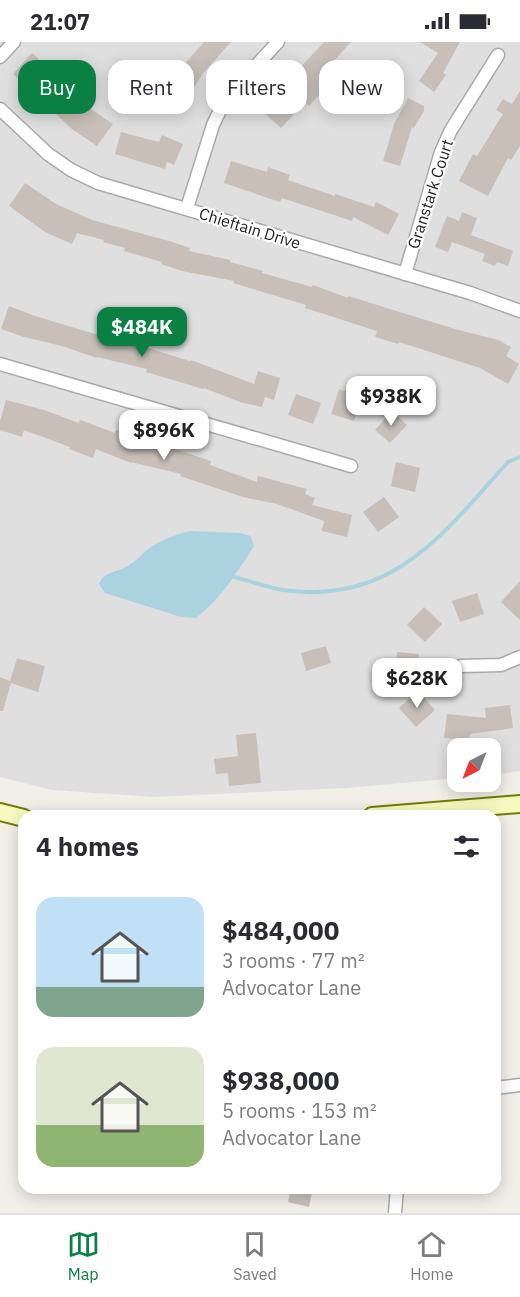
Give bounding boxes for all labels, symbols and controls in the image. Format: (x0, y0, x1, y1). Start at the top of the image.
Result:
text: 21:07 (30, 7, 90, 36)
chip: Buy (18, 60, 96, 114)
chip: Rent (108, 60, 194, 114)
chip: Filters (206, 60, 307, 114)
chip: New (319, 60, 404, 114)
street label: Granstark Court (403, 137, 457, 251)
street label: Chieftain Drive (197, 203, 303, 253)
pin: $484K (100, 307, 184, 358)
text: $484K (111, 313, 173, 340)
pin: $938K (349, 376, 433, 427)
text: $938K (360, 382, 422, 409)
pin: $896K (122, 410, 206, 461)
text: $896K (133, 416, 195, 443)
pin: $628K (375, 658, 459, 709)
text: $628K (386, 664, 448, 691)
north arrow (447, 738, 501, 792)
map controls (447, 738, 501, 792)
text: 4 homes (36, 829, 139, 863)
icon: filters (450, 830, 483, 863)
text: $484,000 (222, 913, 339, 947)
icon: home (84, 921, 156, 993)
text: 3 rooms · 77 m² (222, 947, 365, 974)
text: Advocator Lane (222, 974, 361, 1001)
text: $938,000 (222, 1063, 339, 1097)
icon: home (84, 1071, 156, 1143)
text: 5 rooms · 153 m² (222, 1097, 377, 1124)
text: Advocator Lane (222, 1124, 361, 1151)
tab: Map (67, 1228, 100, 1284)
tab: Saved (233, 1228, 277, 1284)
tab: Home (410, 1228, 453, 1284)

